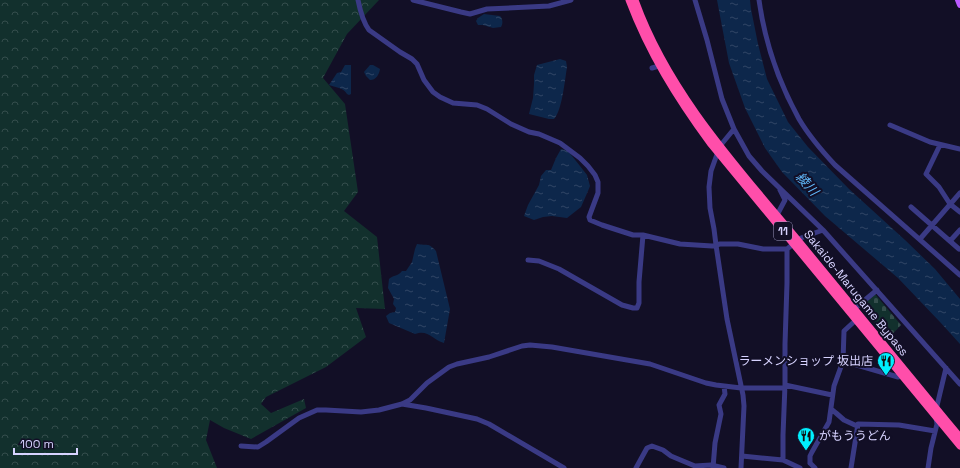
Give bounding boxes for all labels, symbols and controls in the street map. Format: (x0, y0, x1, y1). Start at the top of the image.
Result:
water label: 綾川 (792, 169, 823, 201)
road number: 11 (774, 222, 792, 240)
street label: Sakaide-Marugame Bypass (800, 227, 912, 359)
restaurant icon: ラーメンショップ 坂出店 (876, 351, 896, 376)
place label: ラーメンショップ 坂出店 (738, 353, 873, 369)
restaurant icon: がもううどん (796, 426, 816, 451)
place label: がもううどん (819, 428, 891, 444)
scale bar (14, 430, 77, 456)
text: 100 m (20, 436, 54, 452)

